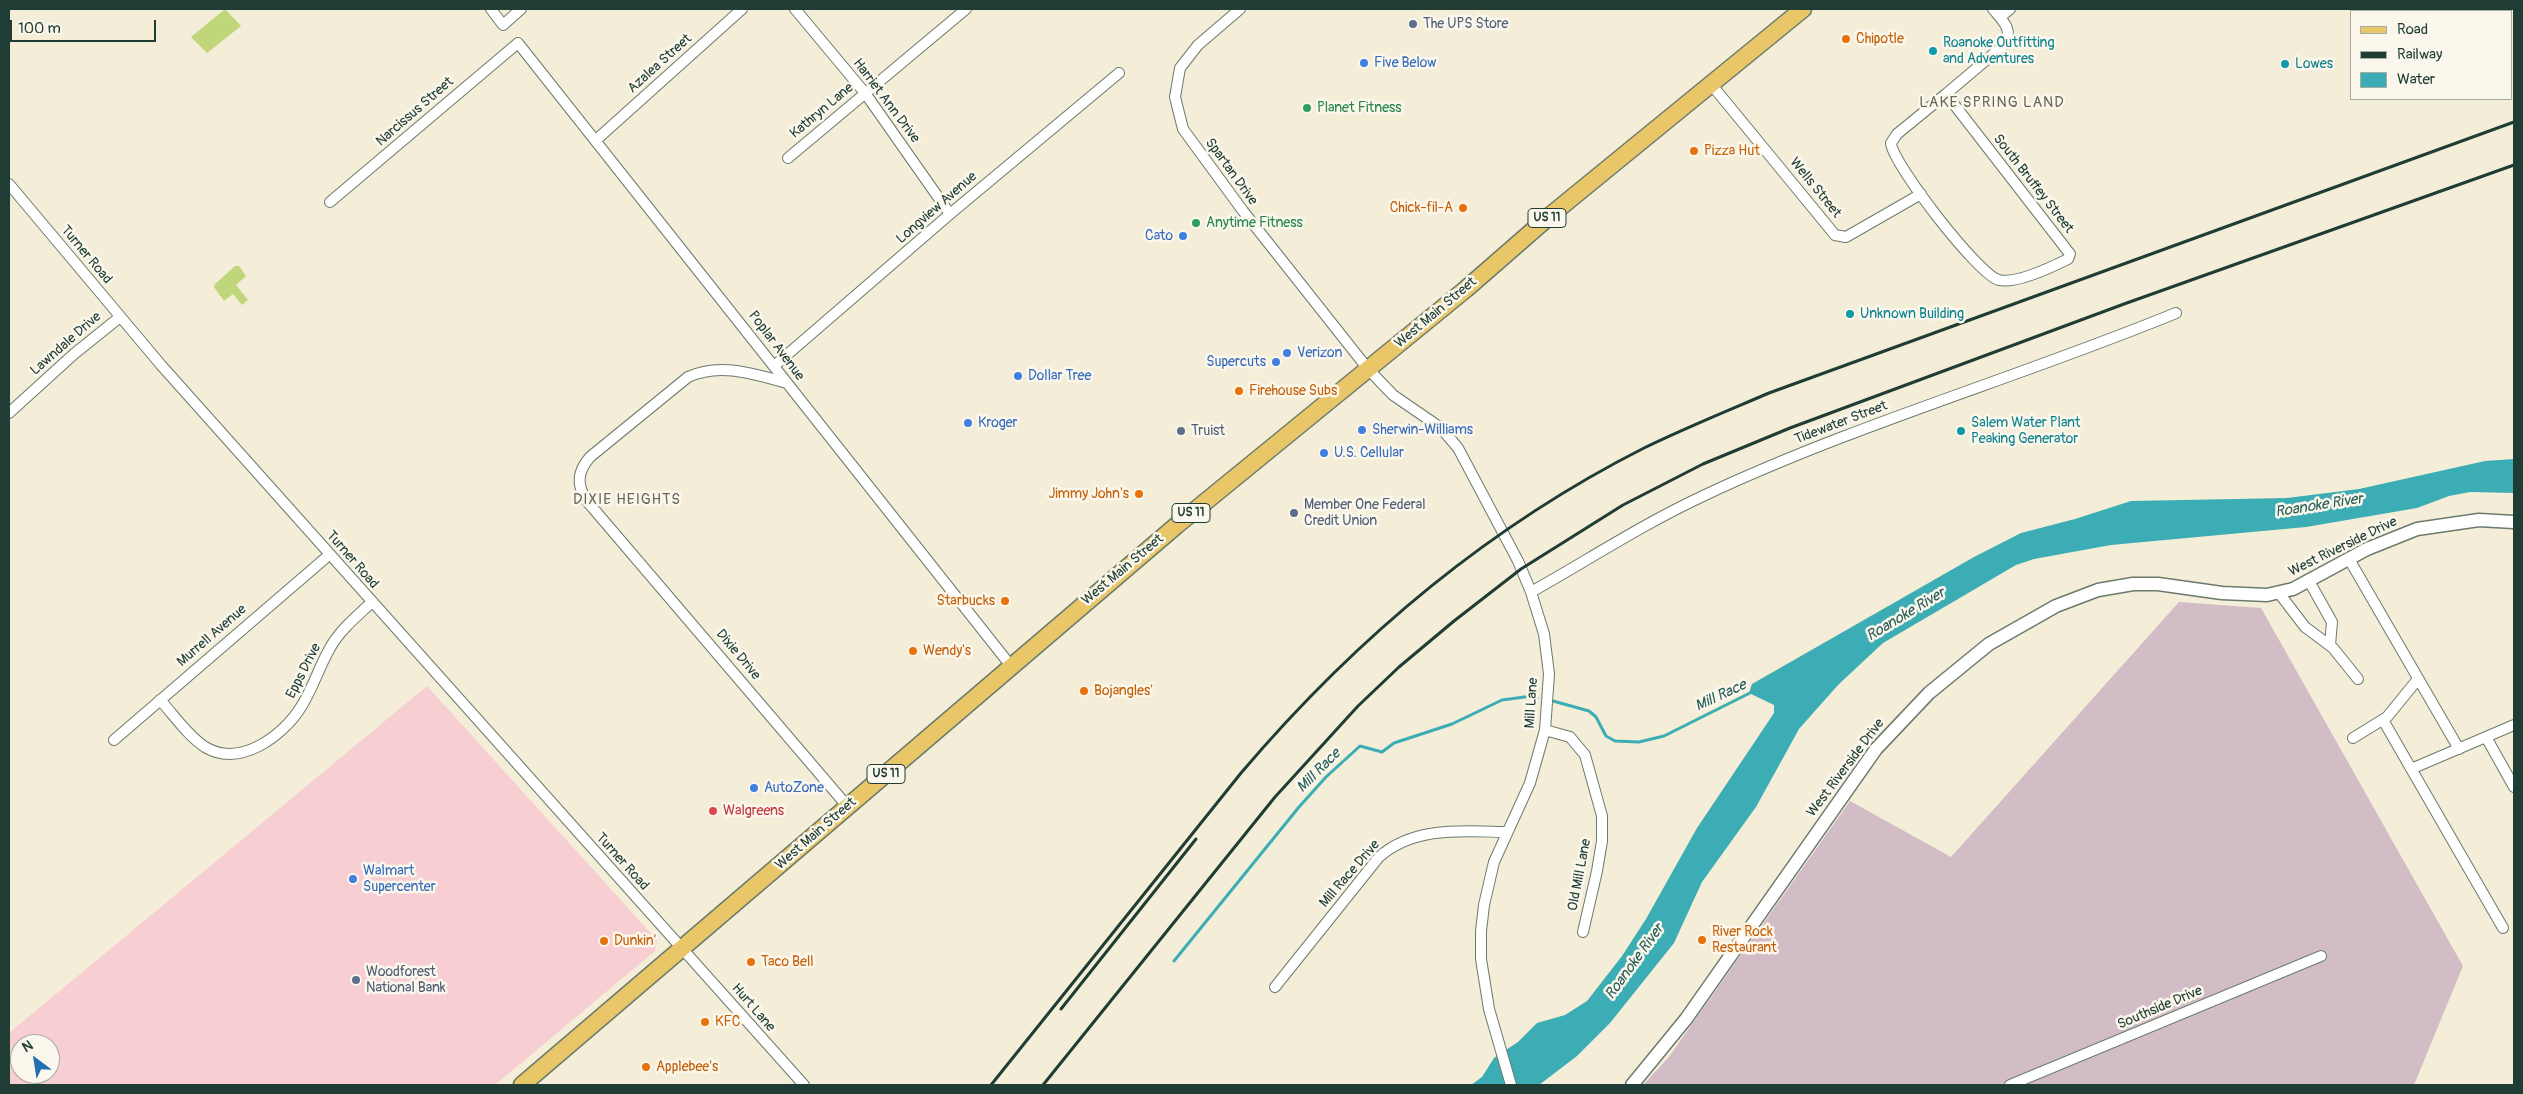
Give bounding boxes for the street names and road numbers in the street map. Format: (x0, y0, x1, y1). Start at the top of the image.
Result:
street label: Azalea Street (624, 31, 696, 97)
street label: Harriet Ann Drive (849, 55, 923, 147)
street label: Narcissus Street (373, 74, 457, 150)
street label: Kathryn Lane (787, 80, 857, 142)
street label: South Bruffey Street (1989, 131, 2077, 237)
street label: Spartan Drive (1201, 135, 1261, 209)
street label: Wells Street (1786, 154, 1844, 222)
street label: Longview Avenue (893, 168, 981, 248)
road number: US 11 (1528, 208, 1566, 228)
street label: Turner Road (57, 222, 115, 288)
street label: West Main Street (1392, 274, 1480, 352)
street label: Poplar Avenue (744, 308, 808, 384)
street label: Lawndale Drive (27, 309, 105, 379)
street label: Tidewater Street (1792, 398, 1890, 448)
road number: US 11 (1172, 503, 1210, 522)
street label: West Riverside Drive (2286, 513, 2400, 581)
street label: Turner Road (322, 528, 382, 592)
street label: West Main Street (1079, 531, 1167, 609)
street label: Murrell Avenue (174, 601, 250, 671)
street label: Dixie Drive (712, 626, 764, 684)
street label: Epps Drive (283, 641, 325, 701)
street label: Mill Lane (1522, 677, 1542, 729)
street label: West Riverside Drive (1804, 716, 1888, 820)
road number: US 11 (867, 764, 905, 784)
street label: West Main Street (772, 794, 860, 874)
street label: Turner Road (592, 830, 652, 894)
street label: Mill Race Drive (1316, 837, 1384, 911)
street label: Old Mill Lane (1565, 837, 1595, 913)
street label: Hurt Lane (728, 980, 778, 1036)
street label: Southside Drive (2115, 983, 2205, 1033)

